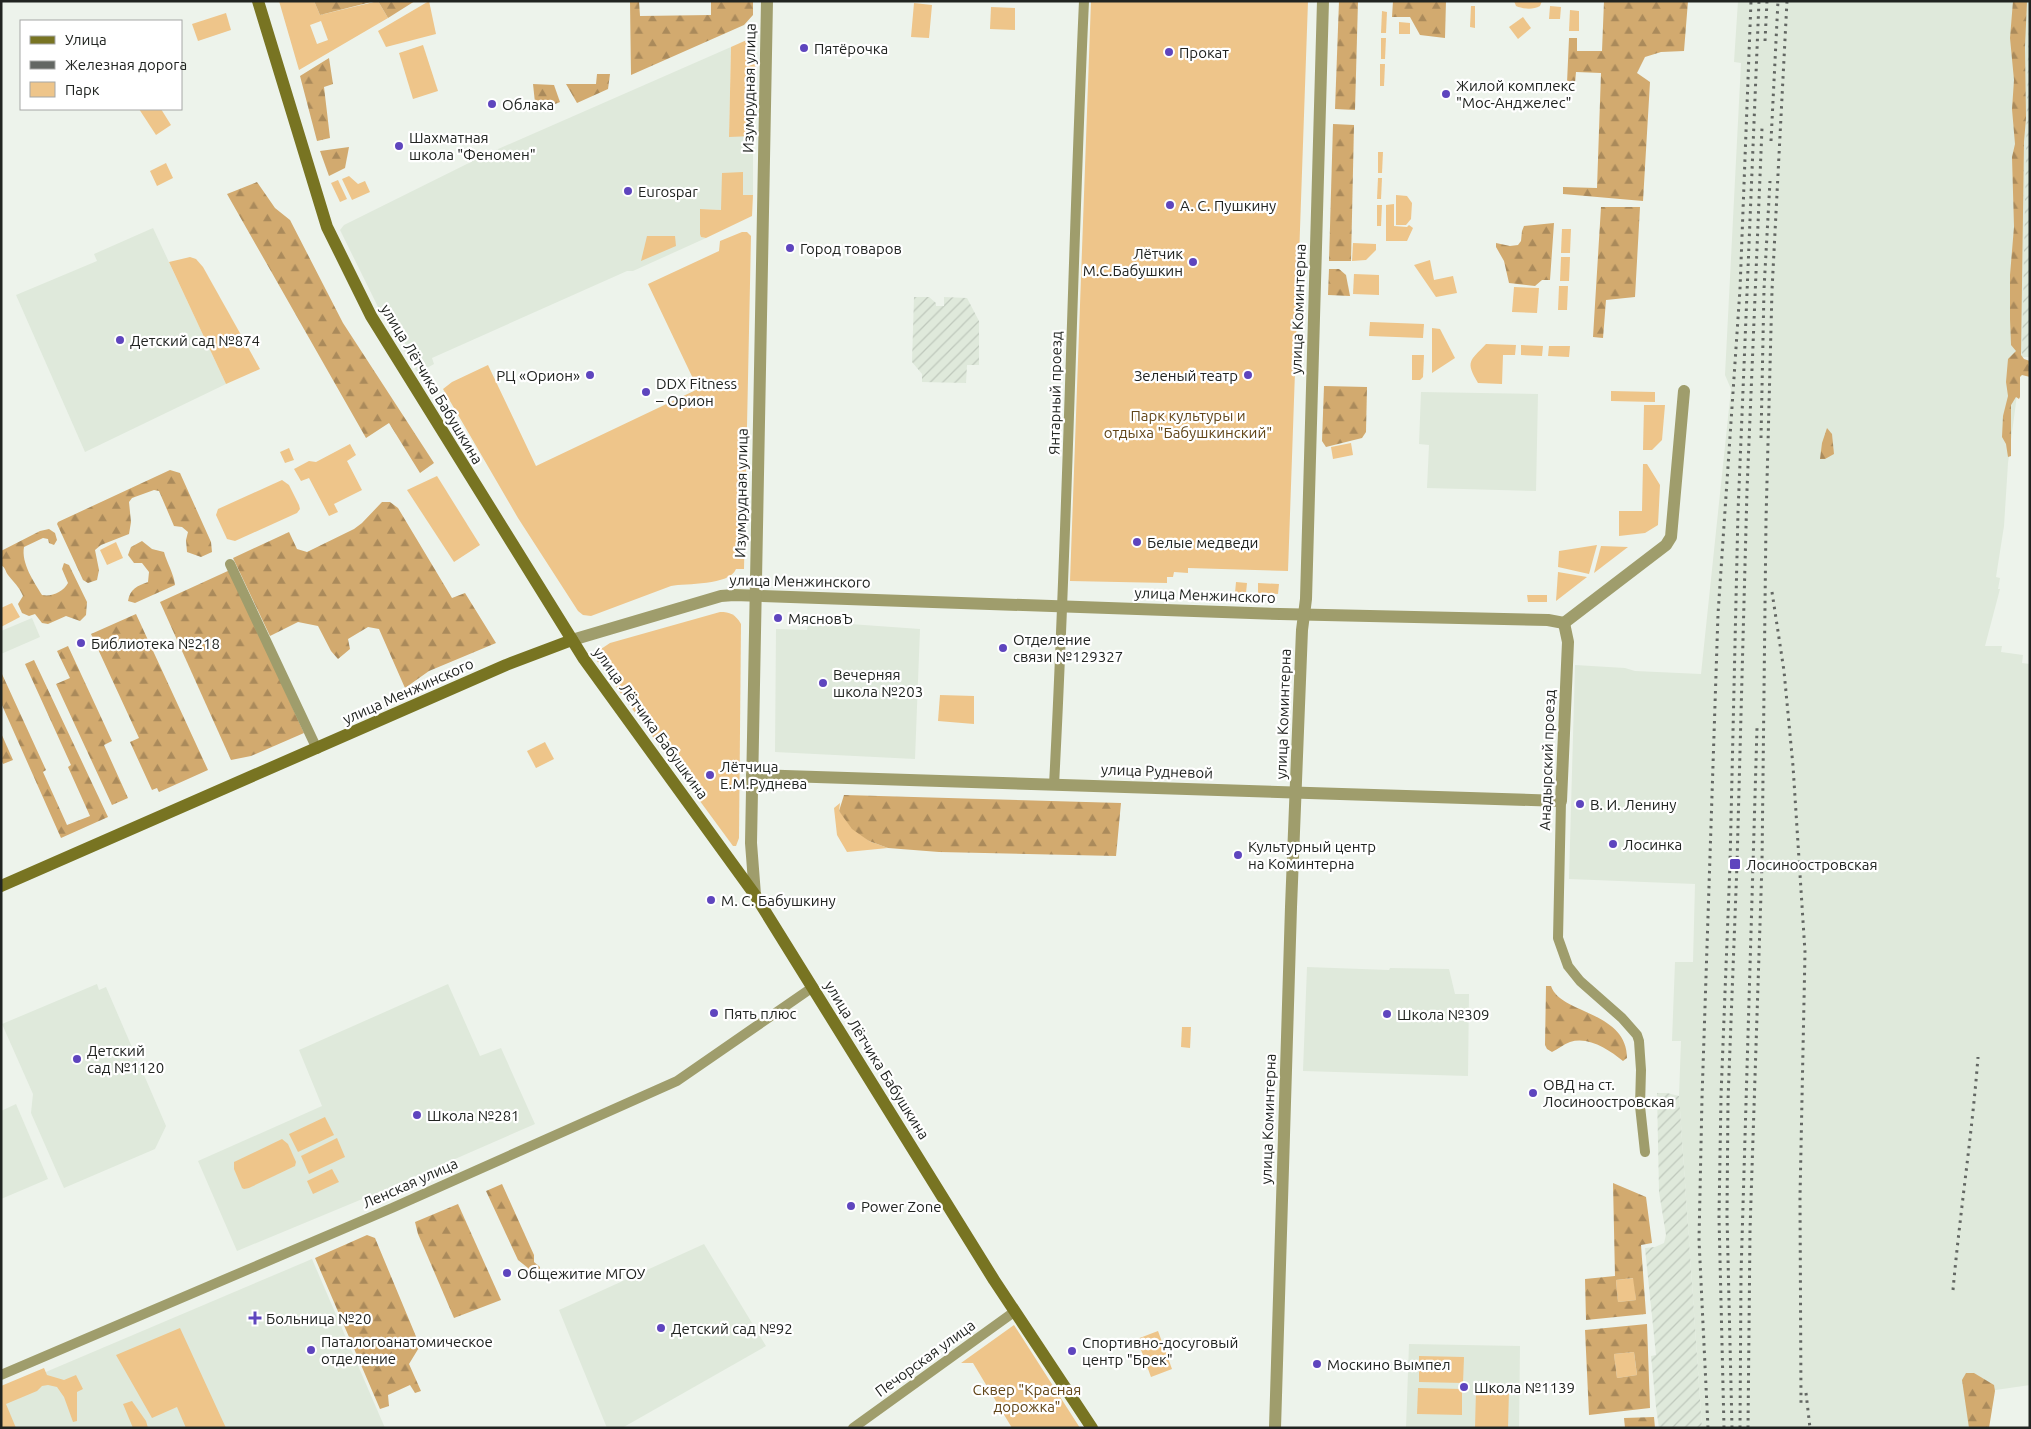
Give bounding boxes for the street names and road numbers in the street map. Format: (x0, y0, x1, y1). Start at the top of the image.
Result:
street label: Изумрудная улица (739, 23, 759, 153)
street label: улица Коминтерна (1287, 243, 1309, 375)
street label: улица Лётчика Бабушкина (377, 301, 487, 467)
street label: Янтарный проезд (1045, 331, 1065, 455)
street label: Изумрудная улица (731, 428, 751, 558)
street label: улица Менжинского (729, 571, 871, 591)
street label: улица Менжинского (1134, 584, 1276, 606)
street label: улица Лётчика Бабушкина (590, 644, 712, 802)
street label: улица Коминтерна (1272, 648, 1294, 780)
street label: улица Менжинского (340, 654, 476, 728)
street label: Анадырский проезд (1536, 689, 1558, 831)
street label: улица Рудневой (1101, 761, 1213, 781)
street label: улица Лётчика Бабушкина (821, 978, 933, 1142)
street label: улица Коминтерна (1257, 1053, 1279, 1185)
street label: Ленская улица (360, 1154, 460, 1212)
street label: Печорская улица (872, 1316, 978, 1400)

